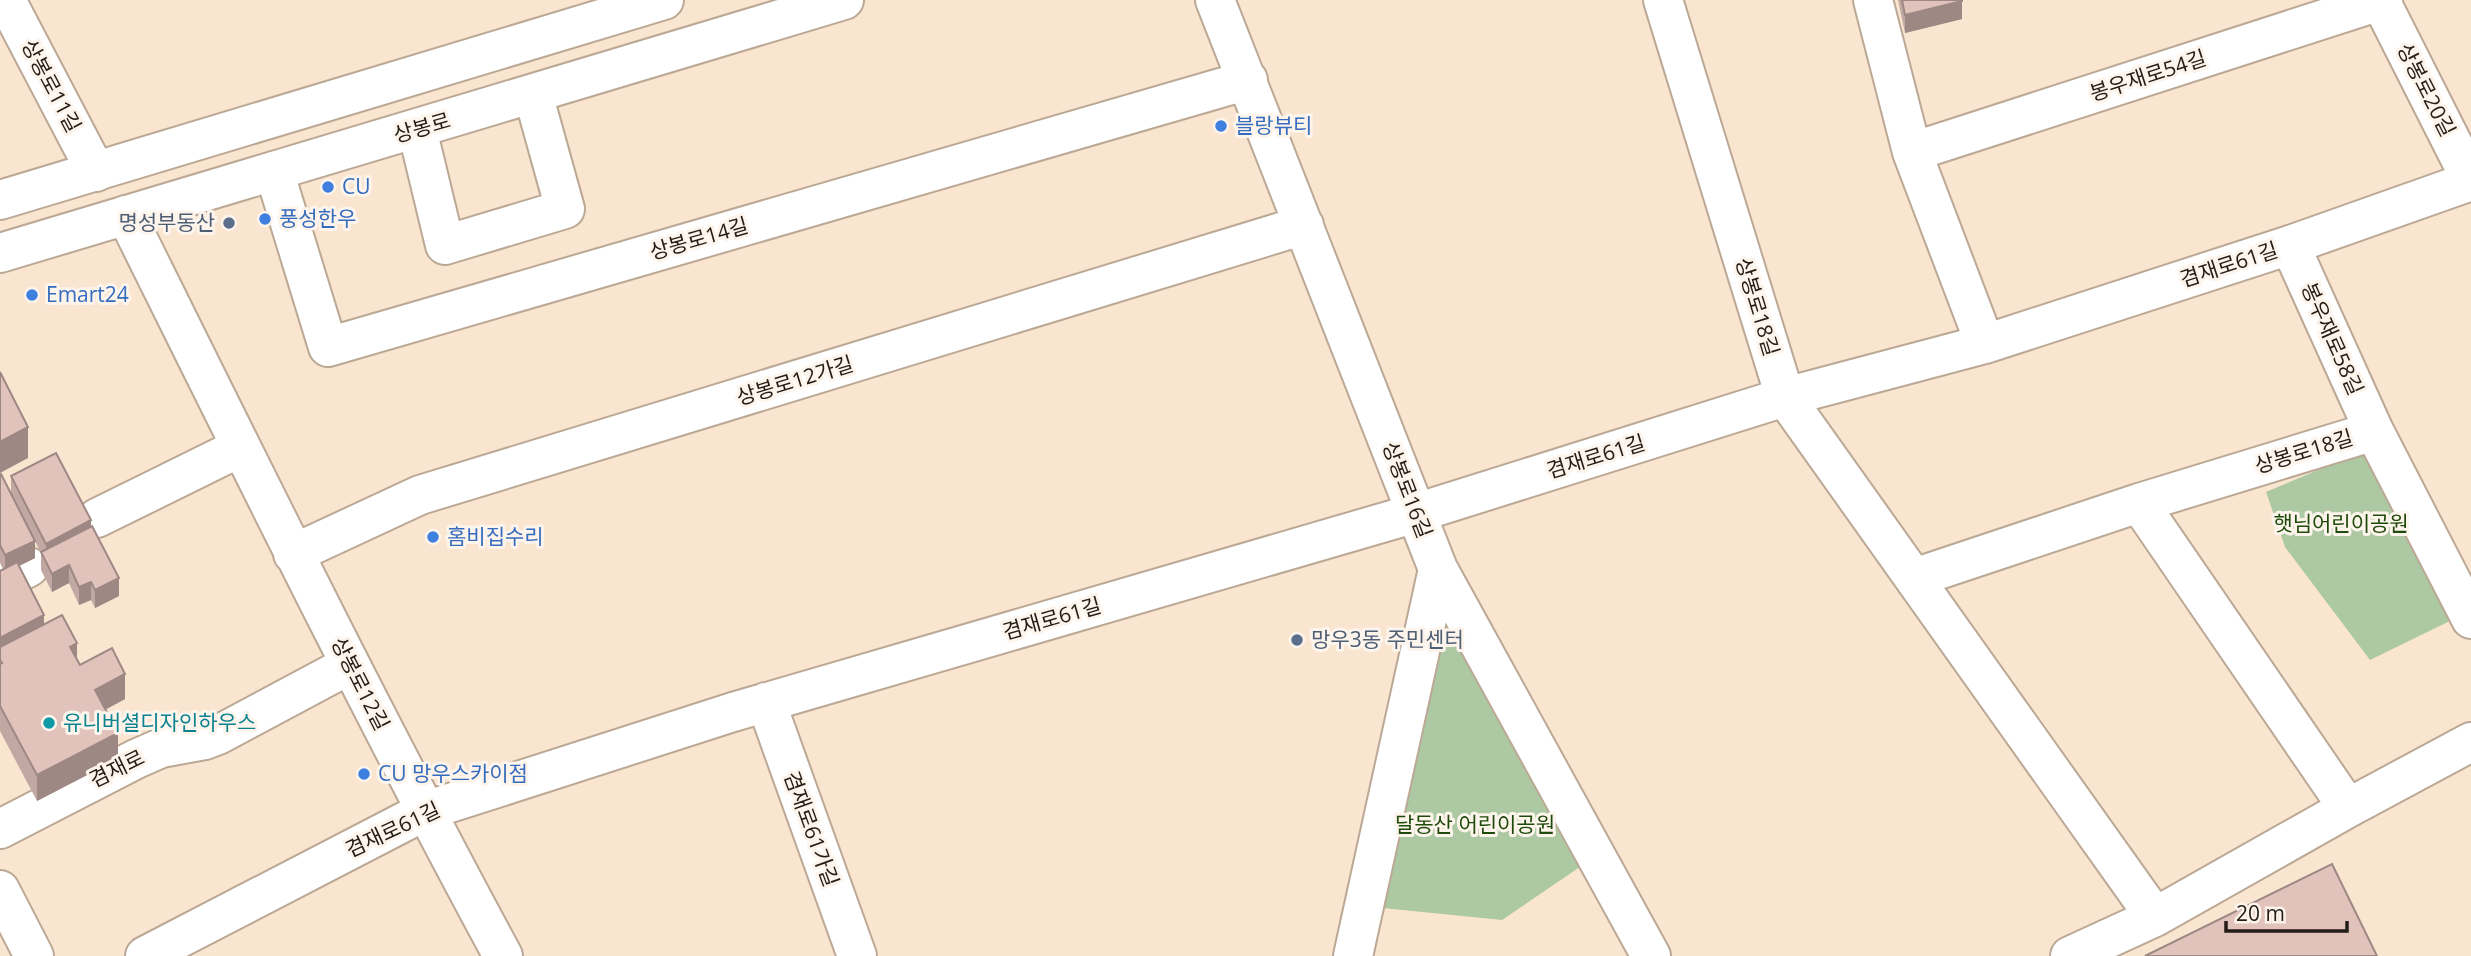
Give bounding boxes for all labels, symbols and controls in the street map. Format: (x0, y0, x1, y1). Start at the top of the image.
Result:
street label: 상봉로11길 (16, 34, 88, 137)
street label: 상봉로20길 (2391, 38, 2462, 141)
street label: 봉우재로54길 (2086, 43, 2209, 107)
street label: 상봉로 (390, 106, 453, 148)
place label: 블랑뷰티 (1235, 111, 1312, 139)
marker: 블랑뷰티 (1213, 118, 1229, 134)
place label: CU (342, 172, 371, 200)
marker: CU (320, 179, 336, 195)
place label: 풍성한우 (279, 204, 356, 232)
place label: 명성부동산 (118, 208, 215, 236)
marker: 풍성한우 (257, 211, 273, 227)
street label: 상봉로14길 (646, 211, 751, 265)
marker: 명성부동산 (221, 215, 237, 231)
street label: 겸재로61길 (2176, 235, 2281, 293)
street label: 상봉로18길 (1730, 254, 1786, 359)
street label: 봉우재로58길 (2296, 278, 2370, 399)
place label: Emart24 (46, 280, 129, 308)
marker: Emart24 (24, 287, 40, 303)
street label: 상봉로12가길 (733, 349, 856, 411)
street label: 상봉로18길 (2251, 423, 2356, 479)
street label: 겸재로61길 (1543, 428, 1648, 484)
street label: 상봉로16길 (1377, 437, 1439, 542)
park label: 햇님어린이공원 (2273, 509, 2409, 537)
place label: 홈비집수리 (447, 522, 544, 550)
marker: 홈비집수리 (425, 529, 441, 545)
street label: 겸재로61길 (999, 591, 1104, 645)
place label: 망우3동 주민센터 (1311, 625, 1464, 653)
street label: 상봉로12길 (325, 632, 396, 735)
marker: 망우3동 주민센터 (1289, 632, 1305, 648)
place label: 유니버셜디자인하우스 (63, 708, 256, 736)
marker: 유니버셜디자인하우스 (41, 715, 57, 731)
street label: 겸재로 (84, 743, 149, 793)
place label: CU 망우스카이점 (378, 759, 528, 787)
marker: CU 망우스카이점 (356, 766, 372, 782)
street label: 겸재로61가길 (778, 767, 846, 890)
street label: 겸재로61길 (341, 795, 444, 863)
park label: 달동산 어린이공원 (1395, 810, 1555, 838)
scale bar (2226, 890, 2347, 934)
text: 20 m (2236, 899, 2285, 927)

